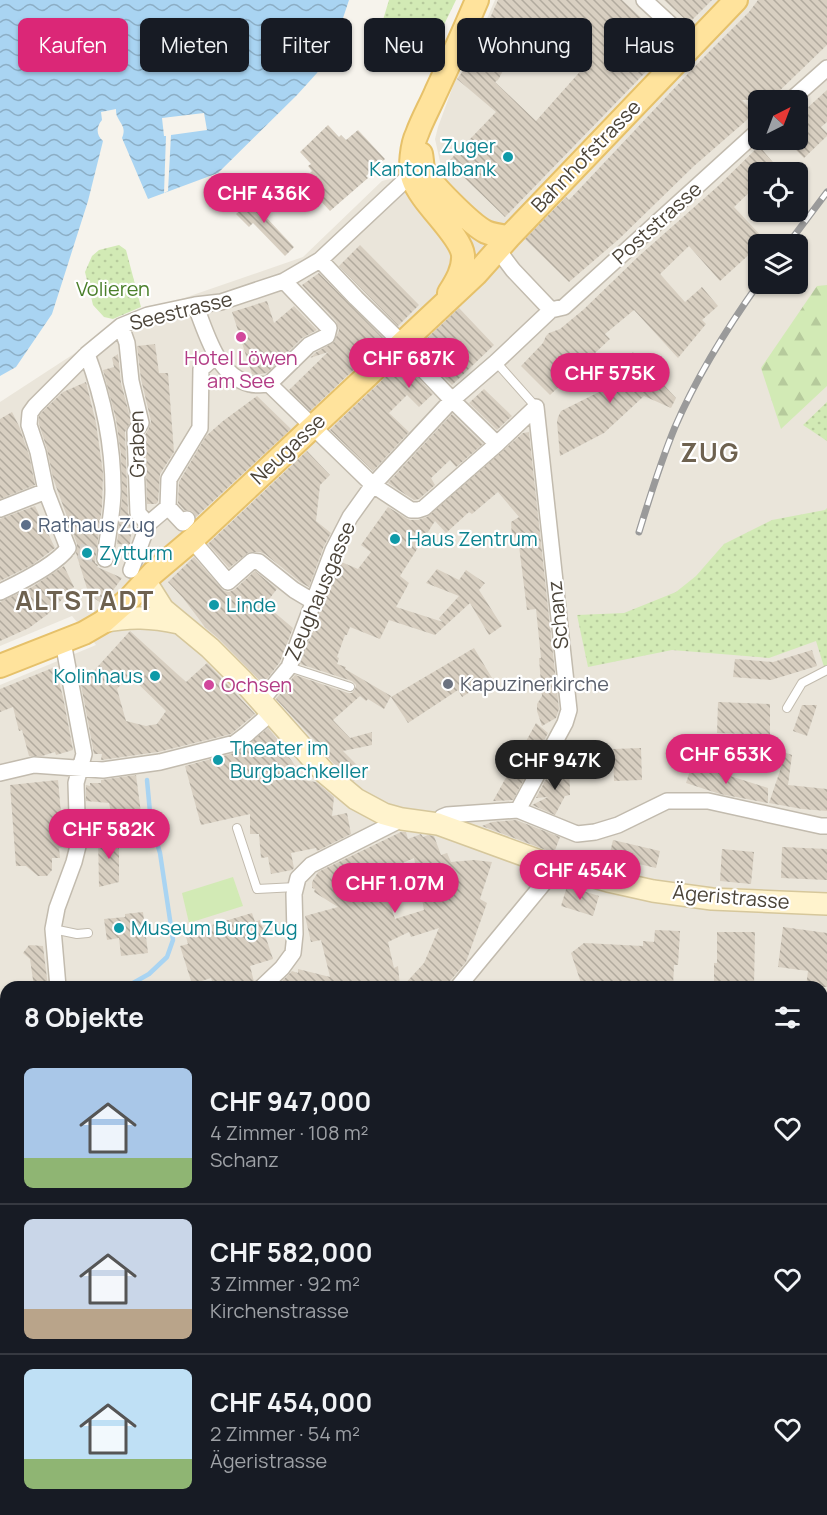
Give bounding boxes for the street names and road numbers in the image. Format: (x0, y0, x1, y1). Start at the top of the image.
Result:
street label: Bahnhofstrasse (525, 93, 646, 218)
street label: Poststrasse (606, 175, 707, 270)
street label: Seestrasse (127, 285, 235, 336)
street label: Neugasse (244, 407, 331, 490)
street label: Graben (122, 410, 151, 478)
street label: Zeughausgasse (278, 517, 361, 665)
street label: Schanz (540, 579, 575, 651)
street label: Ägeristrasse (671, 878, 791, 915)

